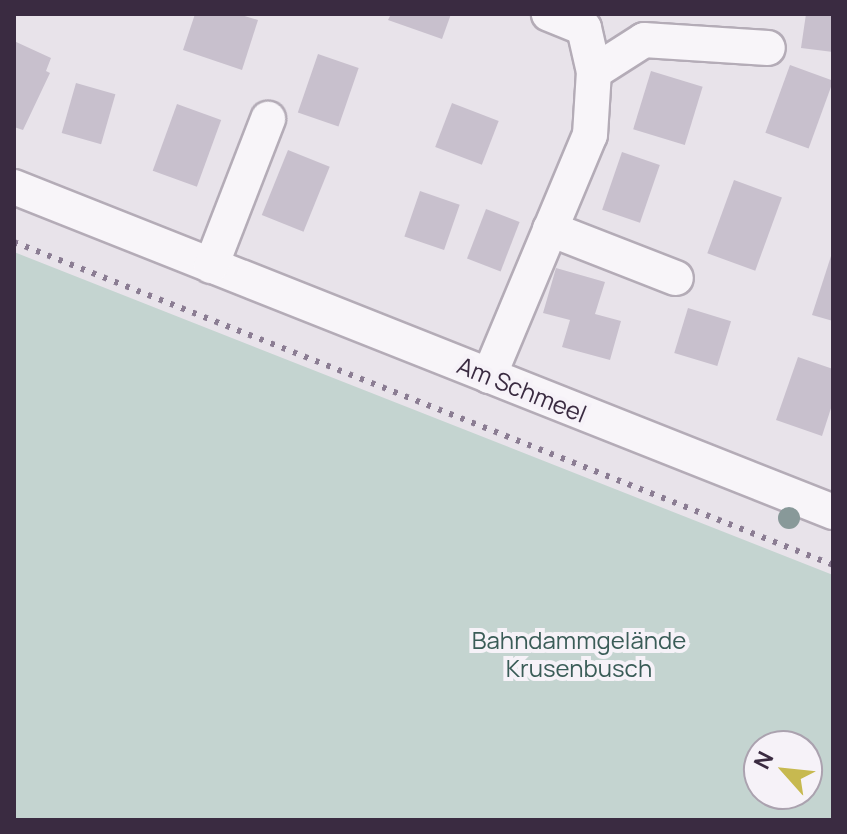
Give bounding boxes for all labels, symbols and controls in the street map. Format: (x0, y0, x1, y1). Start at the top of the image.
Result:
street label: Am Schmeel (453, 350, 591, 428)
park label: Bahndammgelände Krusenbusch (472, 626, 686, 682)
north arrow (743, 730, 823, 810)
text: N (746, 746, 780, 774)

